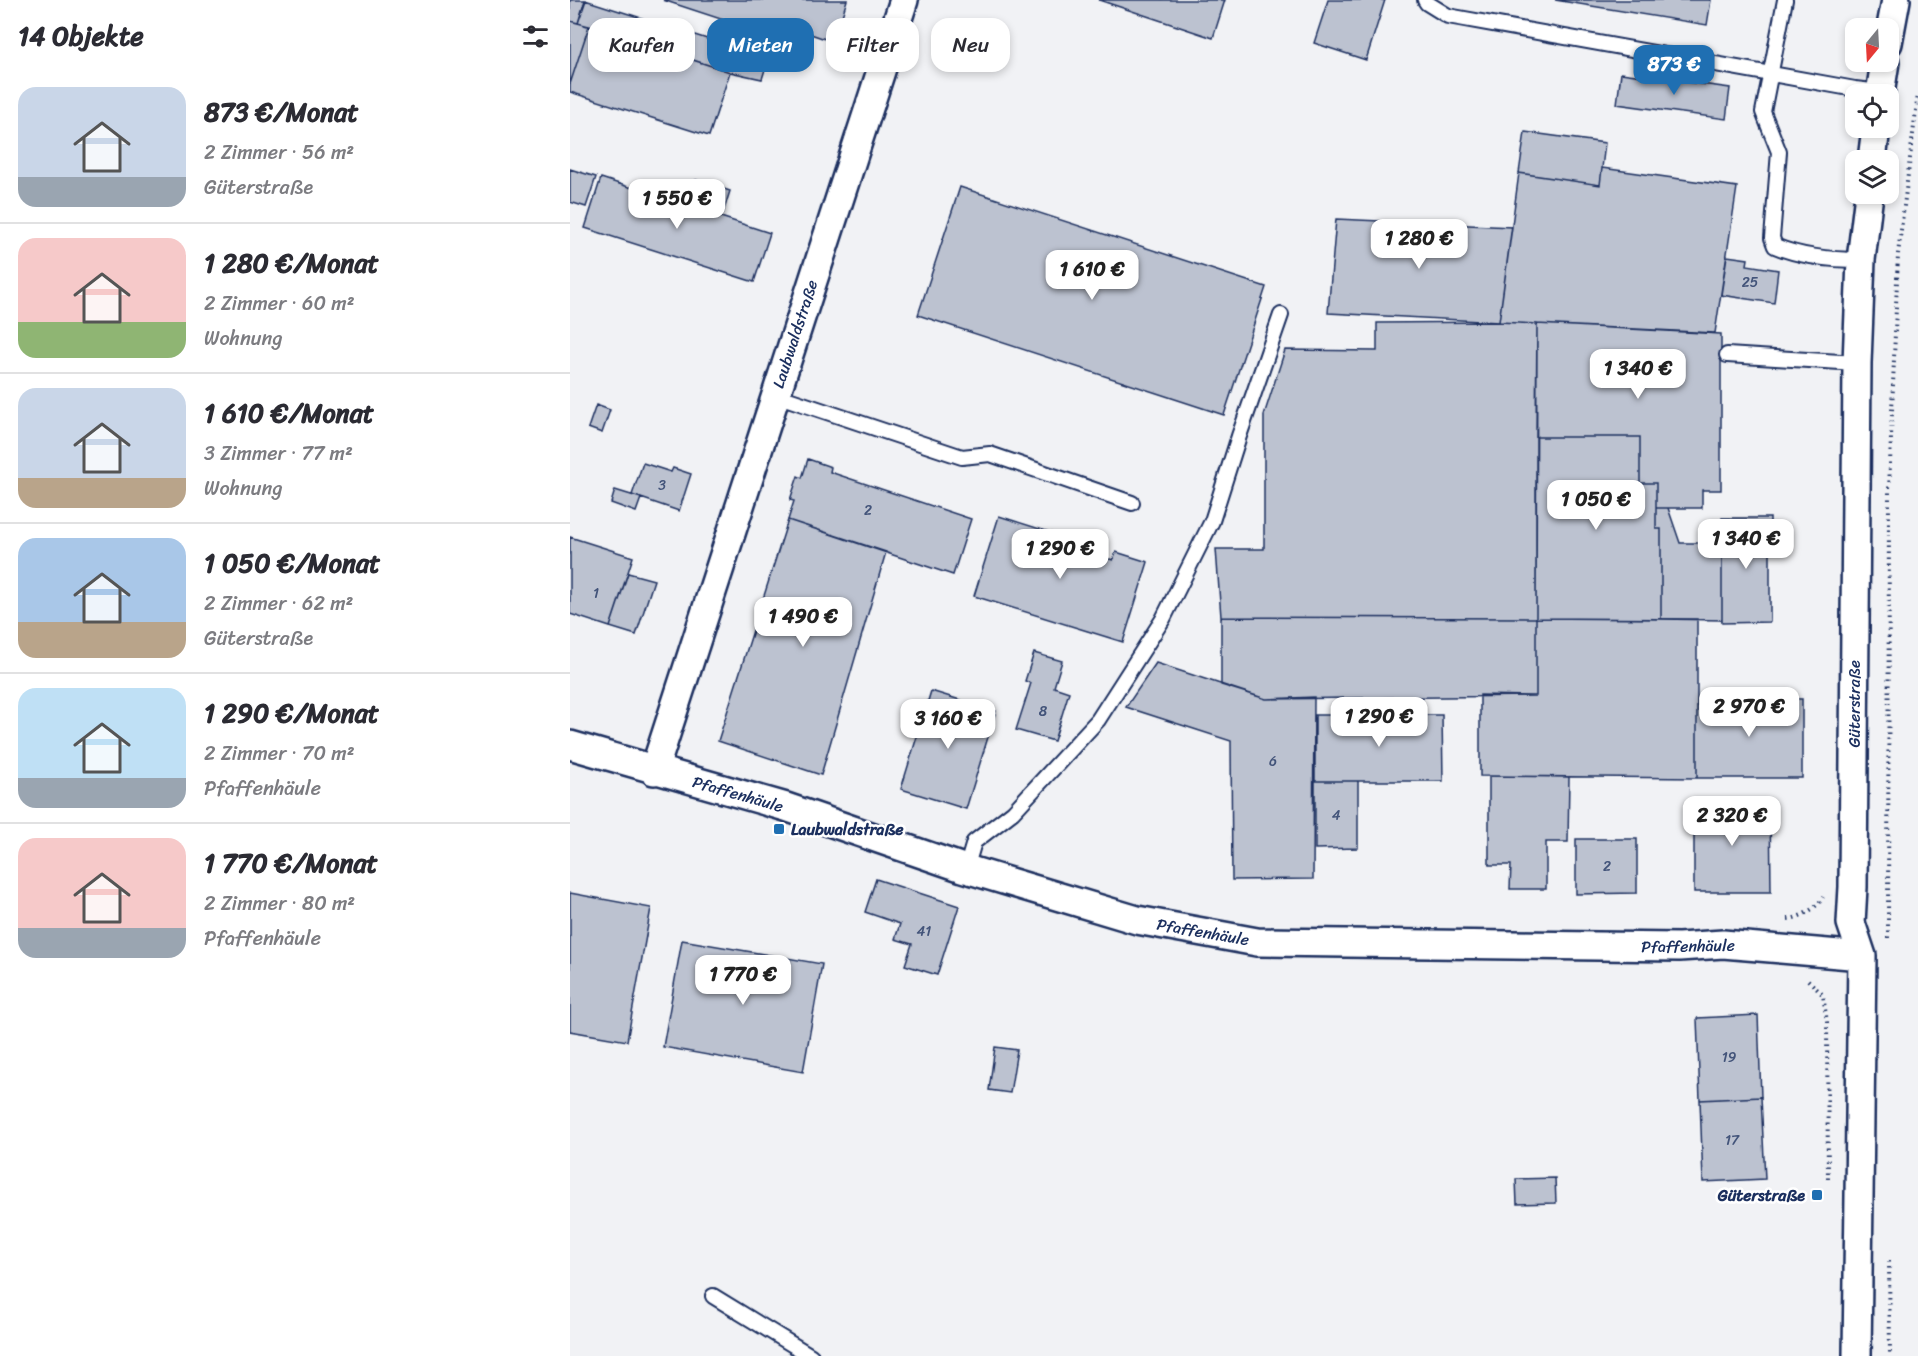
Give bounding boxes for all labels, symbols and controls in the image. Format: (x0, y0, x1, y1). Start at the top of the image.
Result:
text: 14 Objekte (18, 13, 144, 59)
chip: Kaufen (588, 18, 695, 72)
chip: Mieten (707, 18, 814, 72)
chip: Filter (826, 18, 919, 72)
chip: Neu (931, 18, 1010, 72)
north arrow (1845, 18, 1899, 72)
map controls (1845, 18, 1899, 204)
icon: filters (519, 20, 552, 53)
pin: 873 € (1632, 45, 1716, 96)
text: 873 € (1648, 47, 1700, 82)
button: locate (1845, 84, 1899, 138)
text: 873 €/Monat (204, 89, 359, 135)
icon: home (66, 111, 138, 183)
text: 2 Zimmer · 56 m² (204, 135, 354, 170)
button: layers (1845, 150, 1899, 204)
text: Güterstraße (204, 170, 313, 205)
pin: 1 550 € (622, 179, 732, 230)
text: 1 550 € (642, 181, 712, 216)
pin: 1 280 € (1364, 219, 1474, 270)
text: 1 280 € (1385, 221, 1453, 256)
text: 1 280 €/Monat (204, 240, 379, 286)
pin: 1 610 € (1037, 250, 1147, 301)
text: 1 610 € (1060, 252, 1124, 287)
icon: home (66, 262, 138, 334)
house number: 25 (1742, 270, 1759, 295)
street label: Laubwaldstraße (764, 276, 826, 392)
text: 2 Zimmer · 60 m² (204, 286, 355, 321)
text: Wohnung (204, 321, 283, 356)
pin: 1 340 € (1583, 349, 1693, 400)
text: 1 340 € (1604, 351, 1672, 386)
text: 1 610 €/Monat (204, 390, 374, 436)
icon: home (66, 412, 138, 484)
text: 3 Zimmer · 77 m² (204, 436, 353, 471)
text: Wohnung (204, 471, 283, 506)
house number: 3 (658, 473, 666, 498)
pin: 1 050 € (1541, 480, 1651, 531)
text: 1 050 € (1561, 482, 1631, 517)
house number: 2 (864, 498, 872, 523)
pin: 1 340 € (1691, 519, 1801, 570)
text: 1 340 € (1712, 521, 1780, 556)
pin: 1 290 € (1005, 529, 1115, 580)
text: 1 290 € (1026, 531, 1094, 566)
text: 1 050 €/Monat (204, 540, 380, 586)
icon: home (66, 562, 138, 634)
house number: 1 (593, 581, 599, 606)
text: 2 Zimmer · 62 m² (204, 586, 353, 621)
pin: 1 490 € (748, 597, 858, 648)
text: 1 490 € (768, 599, 838, 634)
text: Güterstraße (204, 621, 313, 656)
street label: Güterstraße (1840, 660, 1869, 748)
pin: 2 970 € (1694, 687, 1804, 738)
text: 2 970 € (1713, 689, 1785, 724)
text: 1 290 €/Monat (204, 690, 379, 736)
pin: 1 290 € (1324, 697, 1434, 748)
pin: 3 160 € (893, 699, 1003, 750)
house number: 8 (1039, 699, 1048, 724)
text: 1 290 € (1345, 699, 1413, 734)
text: 3 160 € (914, 701, 982, 736)
icon: home (66, 712, 138, 784)
text: 2 Zimmer · 70 m² (204, 736, 355, 771)
house number: 6 (1269, 749, 1277, 774)
street label: Pfaffenhäule (689, 767, 787, 821)
text: Pfaffenhäule (204, 771, 321, 806)
pin: 2 320 € (1677, 796, 1787, 847)
text: 2 320 € (1697, 798, 1767, 833)
house number: 4 (1332, 803, 1341, 828)
place label: Laubwaldstraße (791, 815, 904, 844)
marker: Laubwaldstraße (772, 822, 786, 836)
text: 1 770 €/Monat (204, 840, 378, 886)
house number: 2 (1603, 854, 1611, 879)
icon: home (66, 862, 138, 934)
text: 2 Zimmer · 80 m² (204, 886, 355, 921)
street label: Pfaffenhäule (1154, 910, 1252, 954)
house number: 41 (917, 919, 931, 944)
text: Pfaffenhäule (204, 921, 321, 956)
street label: Pfaffenhäule (1641, 931, 1735, 961)
pin: 1 770 € (688, 955, 798, 1006)
text: 1 770 € (709, 957, 777, 992)
house number: 19 (1722, 1045, 1737, 1070)
house number: 17 (1725, 1128, 1740, 1153)
place label: Güterstraße (1717, 1181, 1805, 1210)
marker: Güterstraße (1810, 1188, 1824, 1202)

